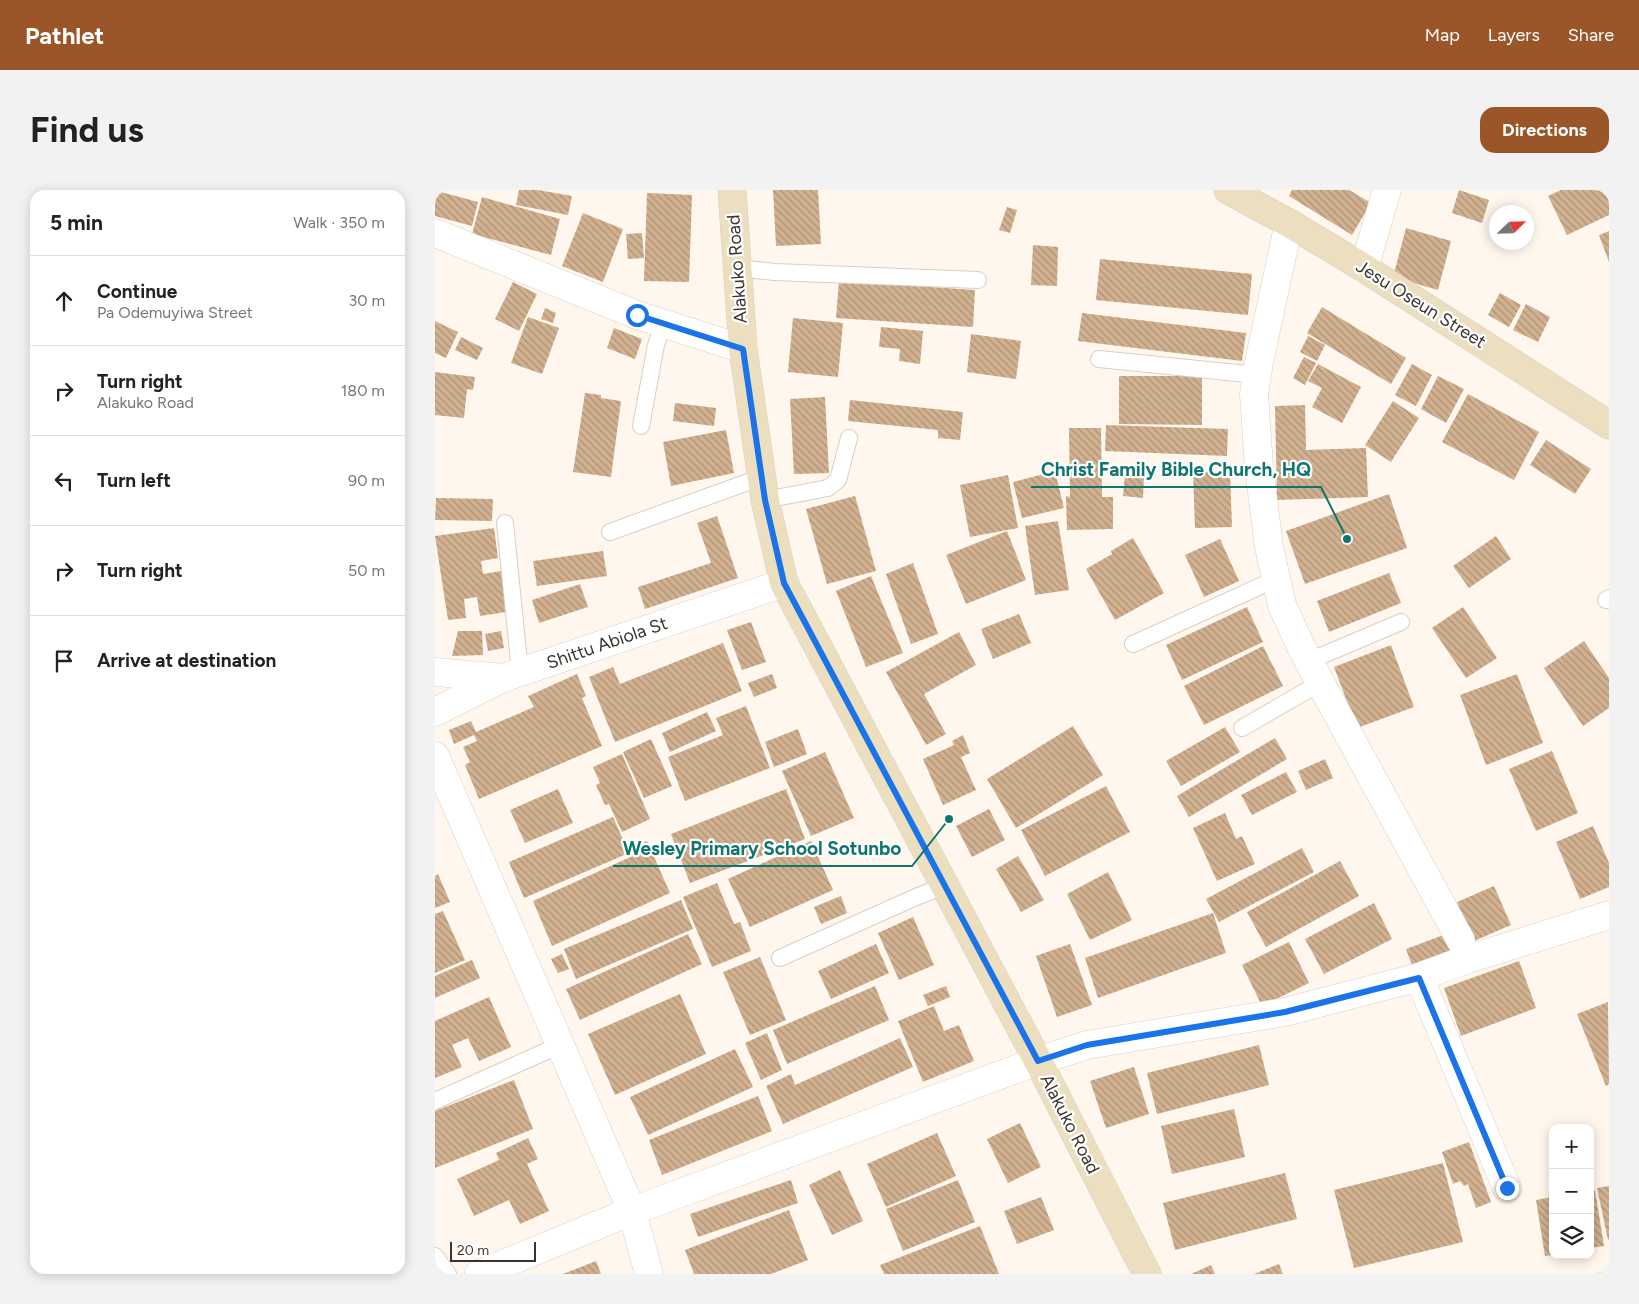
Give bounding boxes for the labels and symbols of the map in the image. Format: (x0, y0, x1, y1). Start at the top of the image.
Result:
north arrow (1489, 205, 1534, 250)
street label: Alakuko Road (722, 214, 752, 324)
street label: Jesu Oseun Street (1352, 255, 1490, 353)
route start (626, 304, 649, 327)
callout: Christ Family Bible Church, HQ (1031, 453, 1321, 487)
text: Christ Family Bible Church, HQ (1041, 458, 1311, 481)
street label: Shittu Abiola St (544, 612, 670, 674)
callout: Wesley Primary School Sotunbo (613, 832, 912, 866)
text: Wesley Primary School Sotunbo (623, 837, 901, 860)
street label: Alakuko Road (1035, 1070, 1105, 1178)
route end (1496, 1177, 1519, 1200)
scale bar (450, 1239, 536, 1262)

